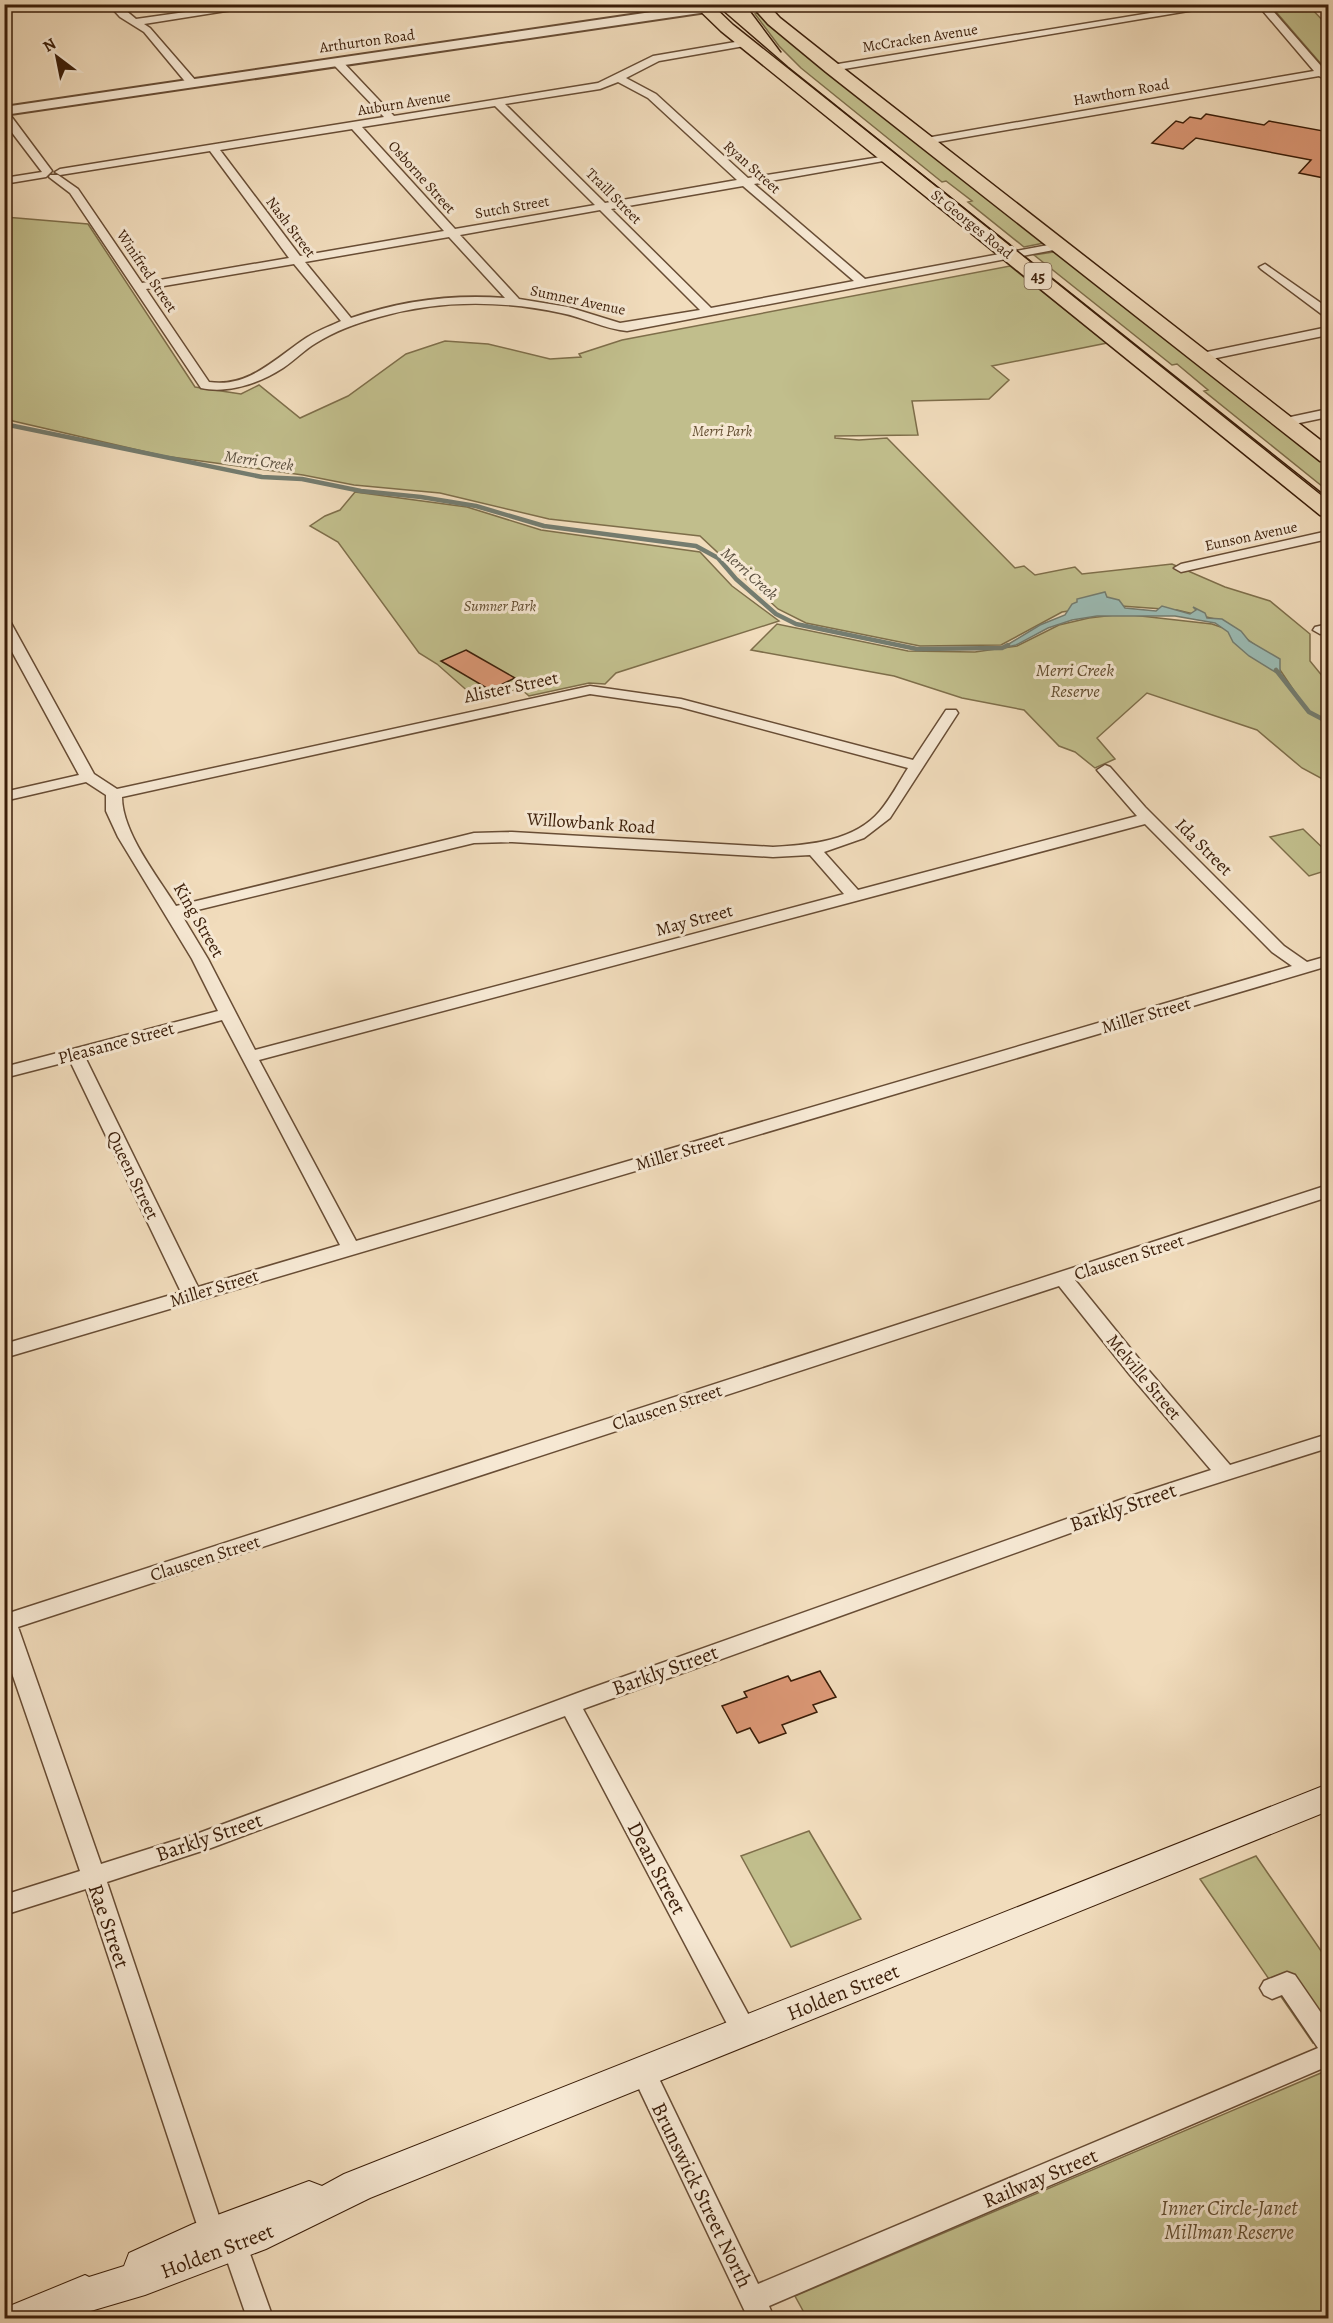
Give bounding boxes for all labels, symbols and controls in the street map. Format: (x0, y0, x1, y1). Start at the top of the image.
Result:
street label: McCracken Avenue (861, 19, 979, 57)
street label: Arthurton Road (317, 24, 417, 58)
north arrow (27, 27, 87, 87)
text: N (39, 33, 61, 58)
street label: Hawthorn Road (1072, 74, 1171, 110)
street label: Auburn Avenue (355, 86, 452, 120)
street label: Osborne Street (384, 136, 460, 218)
street label: Ryan Street (719, 136, 785, 198)
street label: Traill Street (582, 164, 646, 228)
street label: St Georges Road (927, 185, 1018, 264)
street label: Sutch Street (473, 191, 551, 223)
street label: Nash Street (262, 192, 320, 262)
street label: Winifred Street (112, 225, 182, 316)
road number: 45 (1024, 263, 1052, 289)
street label: Sumner Avenue (529, 280, 628, 320)
park label: Merri Park (692, 421, 752, 441)
water label: Merri Creek (223, 445, 295, 477)
street label: Eunson Avenue (1203, 516, 1299, 556)
water label: Merri Creek (716, 542, 783, 605)
park label: Sumner Park (464, 596, 537, 616)
park label: Merri Creek Reserve (1036, 658, 1114, 703)
street label: Alister Street (461, 665, 560, 709)
street label: Willowbank Road (525, 806, 656, 839)
street label: Ida Street (1170, 813, 1238, 881)
street label: King Street (168, 878, 230, 962)
street label: May Street (653, 898, 735, 942)
street label: Miller Street (1099, 991, 1193, 1039)
street label: Pleasance Street (55, 1016, 177, 1070)
street label: Queen Street (101, 1127, 165, 1223)
street label: Miller Street (633, 1128, 727, 1176)
street label: Clauscen Street (1071, 1228, 1187, 1286)
street label: Miller Street (167, 1263, 261, 1313)
street label: Melville Street (1101, 1329, 1187, 1425)
street label: Clauscen Street (609, 1378, 725, 1436)
street label: Barkly Street (1066, 1476, 1180, 1538)
street label: Clauscen Street (147, 1529, 263, 1587)
street label: Barkly Street (608, 1638, 722, 1702)
street label: Barkly Street (152, 1806, 266, 1868)
street label: Dean Street (621, 1817, 693, 1919)
street label: Rae Street (82, 1880, 136, 1972)
street label: Holden Street (783, 1957, 903, 2027)
street label: Brunswick Street North (645, 2098, 759, 2292)
street label: Railway Street (978, 2141, 1102, 2215)
park label: Inner Circle-Janet Millman Reserve (1161, 2194, 1298, 2246)
street label: Holden Street (156, 2217, 278, 2285)

